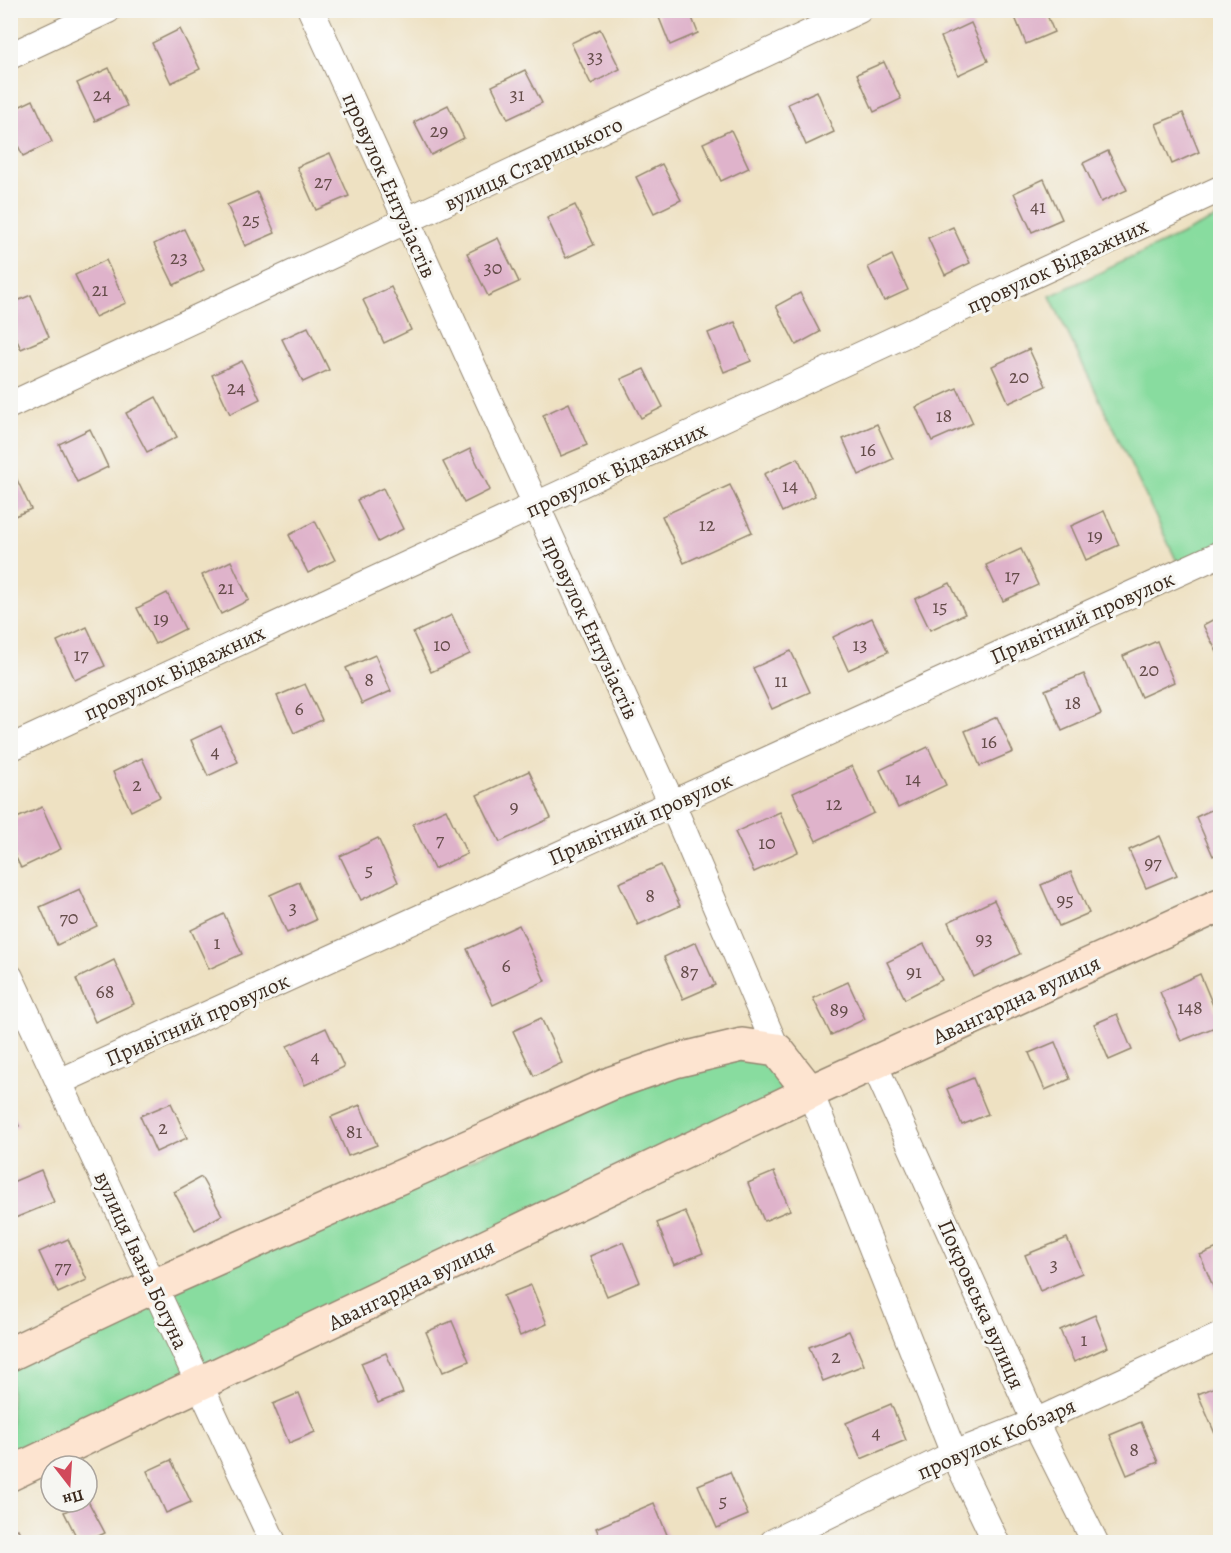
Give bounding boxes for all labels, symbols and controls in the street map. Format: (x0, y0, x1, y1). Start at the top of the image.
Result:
house number: 33 (587, 43, 603, 70)
house number: 24 (93, 81, 111, 108)
house number: 31 (509, 81, 525, 108)
street label: провулок Ентузіастів (335, 88, 443, 283)
street label: вулиця Старицького (439, 109, 628, 218)
house number: 29 (430, 117, 448, 144)
house number: 27 (314, 168, 333, 195)
house number: 41 (1030, 193, 1046, 220)
house number: 25 (242, 206, 260, 233)
street label: провулок Відважних (962, 211, 1153, 321)
house number: 23 (170, 244, 188, 271)
house number: 30 (484, 254, 502, 281)
house number: 21 (92, 276, 108, 303)
house number: 20 (1009, 363, 1029, 390)
house number: 24 (227, 374, 245, 401)
house number: 18 (936, 402, 952, 429)
street label: провулок Відважних (521, 415, 712, 525)
house number: 16 (860, 436, 876, 463)
house number: 14 (782, 472, 798, 499)
house number: 12 (699, 511, 716, 538)
house number: 19 (1087, 522, 1103, 549)
street label: провулок Ентузіастів (534, 530, 646, 724)
house number: 17 (1004, 562, 1020, 589)
street label: Привітний провулок (986, 564, 1179, 672)
house number: 21 (218, 574, 234, 601)
house number: 15 (932, 593, 948, 620)
house number: 19 (153, 605, 169, 632)
street label: провулок Відважних (79, 618, 270, 728)
house number: 10 (433, 631, 451, 658)
house number: 13 (852, 631, 868, 658)
house number: 17 (73, 641, 89, 668)
house number: 20 (1139, 656, 1159, 683)
house number: 8 (364, 666, 374, 693)
house number: 11 (774, 667, 788, 694)
house number: 18 (1065, 689, 1081, 716)
house number: 6 (294, 695, 304, 722)
house number: 16 (981, 728, 997, 755)
house number: 4 (210, 738, 220, 765)
street label: Привітний провулок (544, 765, 737, 873)
house number: 14 (905, 765, 921, 792)
house number: 2 (132, 771, 142, 798)
house number: 12 (826, 790, 843, 817)
house number: 9 (509, 793, 519, 820)
house number: 7 (436, 826, 445, 853)
house number: 10 (758, 829, 776, 856)
house number: 97 (1144, 849, 1162, 876)
house number: 5 (365, 856, 373, 883)
house number: 8 (645, 882, 655, 909)
house number: 95 (1056, 886, 1074, 913)
house number: 3 (289, 894, 297, 921)
house number: 70 (59, 904, 79, 931)
house number: 93 (975, 925, 993, 952)
house number: 1 (214, 929, 221, 956)
street label: Авангардна вулиця (927, 948, 1105, 1052)
house number: 6 (501, 952, 511, 979)
house number: 87 (680, 958, 699, 985)
house number: 91 (906, 958, 922, 985)
street label: Привітний провулок (101, 966, 294, 1074)
house number: 68 (96, 978, 114, 1005)
house number: 148 (1177, 994, 1203, 1021)
house number: 89 (830, 996, 848, 1023)
house number: 4 (310, 1043, 320, 1070)
house number: 2 (158, 1114, 168, 1141)
house number: 81 (346, 1118, 362, 1145)
street label: вулиця Івана Богуна (87, 1166, 196, 1355)
street label: Покровська вулиця (930, 1215, 1032, 1394)
street label: Авангардна вулиця (322, 1232, 500, 1339)
house number: 3 (1050, 1251, 1058, 1278)
house number: 77 (55, 1253, 72, 1280)
house number: 1 (1081, 1326, 1088, 1353)
house number: 2 (831, 1343, 841, 1370)
street label: провулок Кобзаря (912, 1390, 1081, 1487)
house number: 4 (871, 1419, 881, 1446)
house number: 8 (1129, 1436, 1139, 1463)
north arrow (39, 1454, 99, 1514)
text: Пн (60, 1484, 86, 1511)
house number: 5 (719, 1487, 727, 1514)

